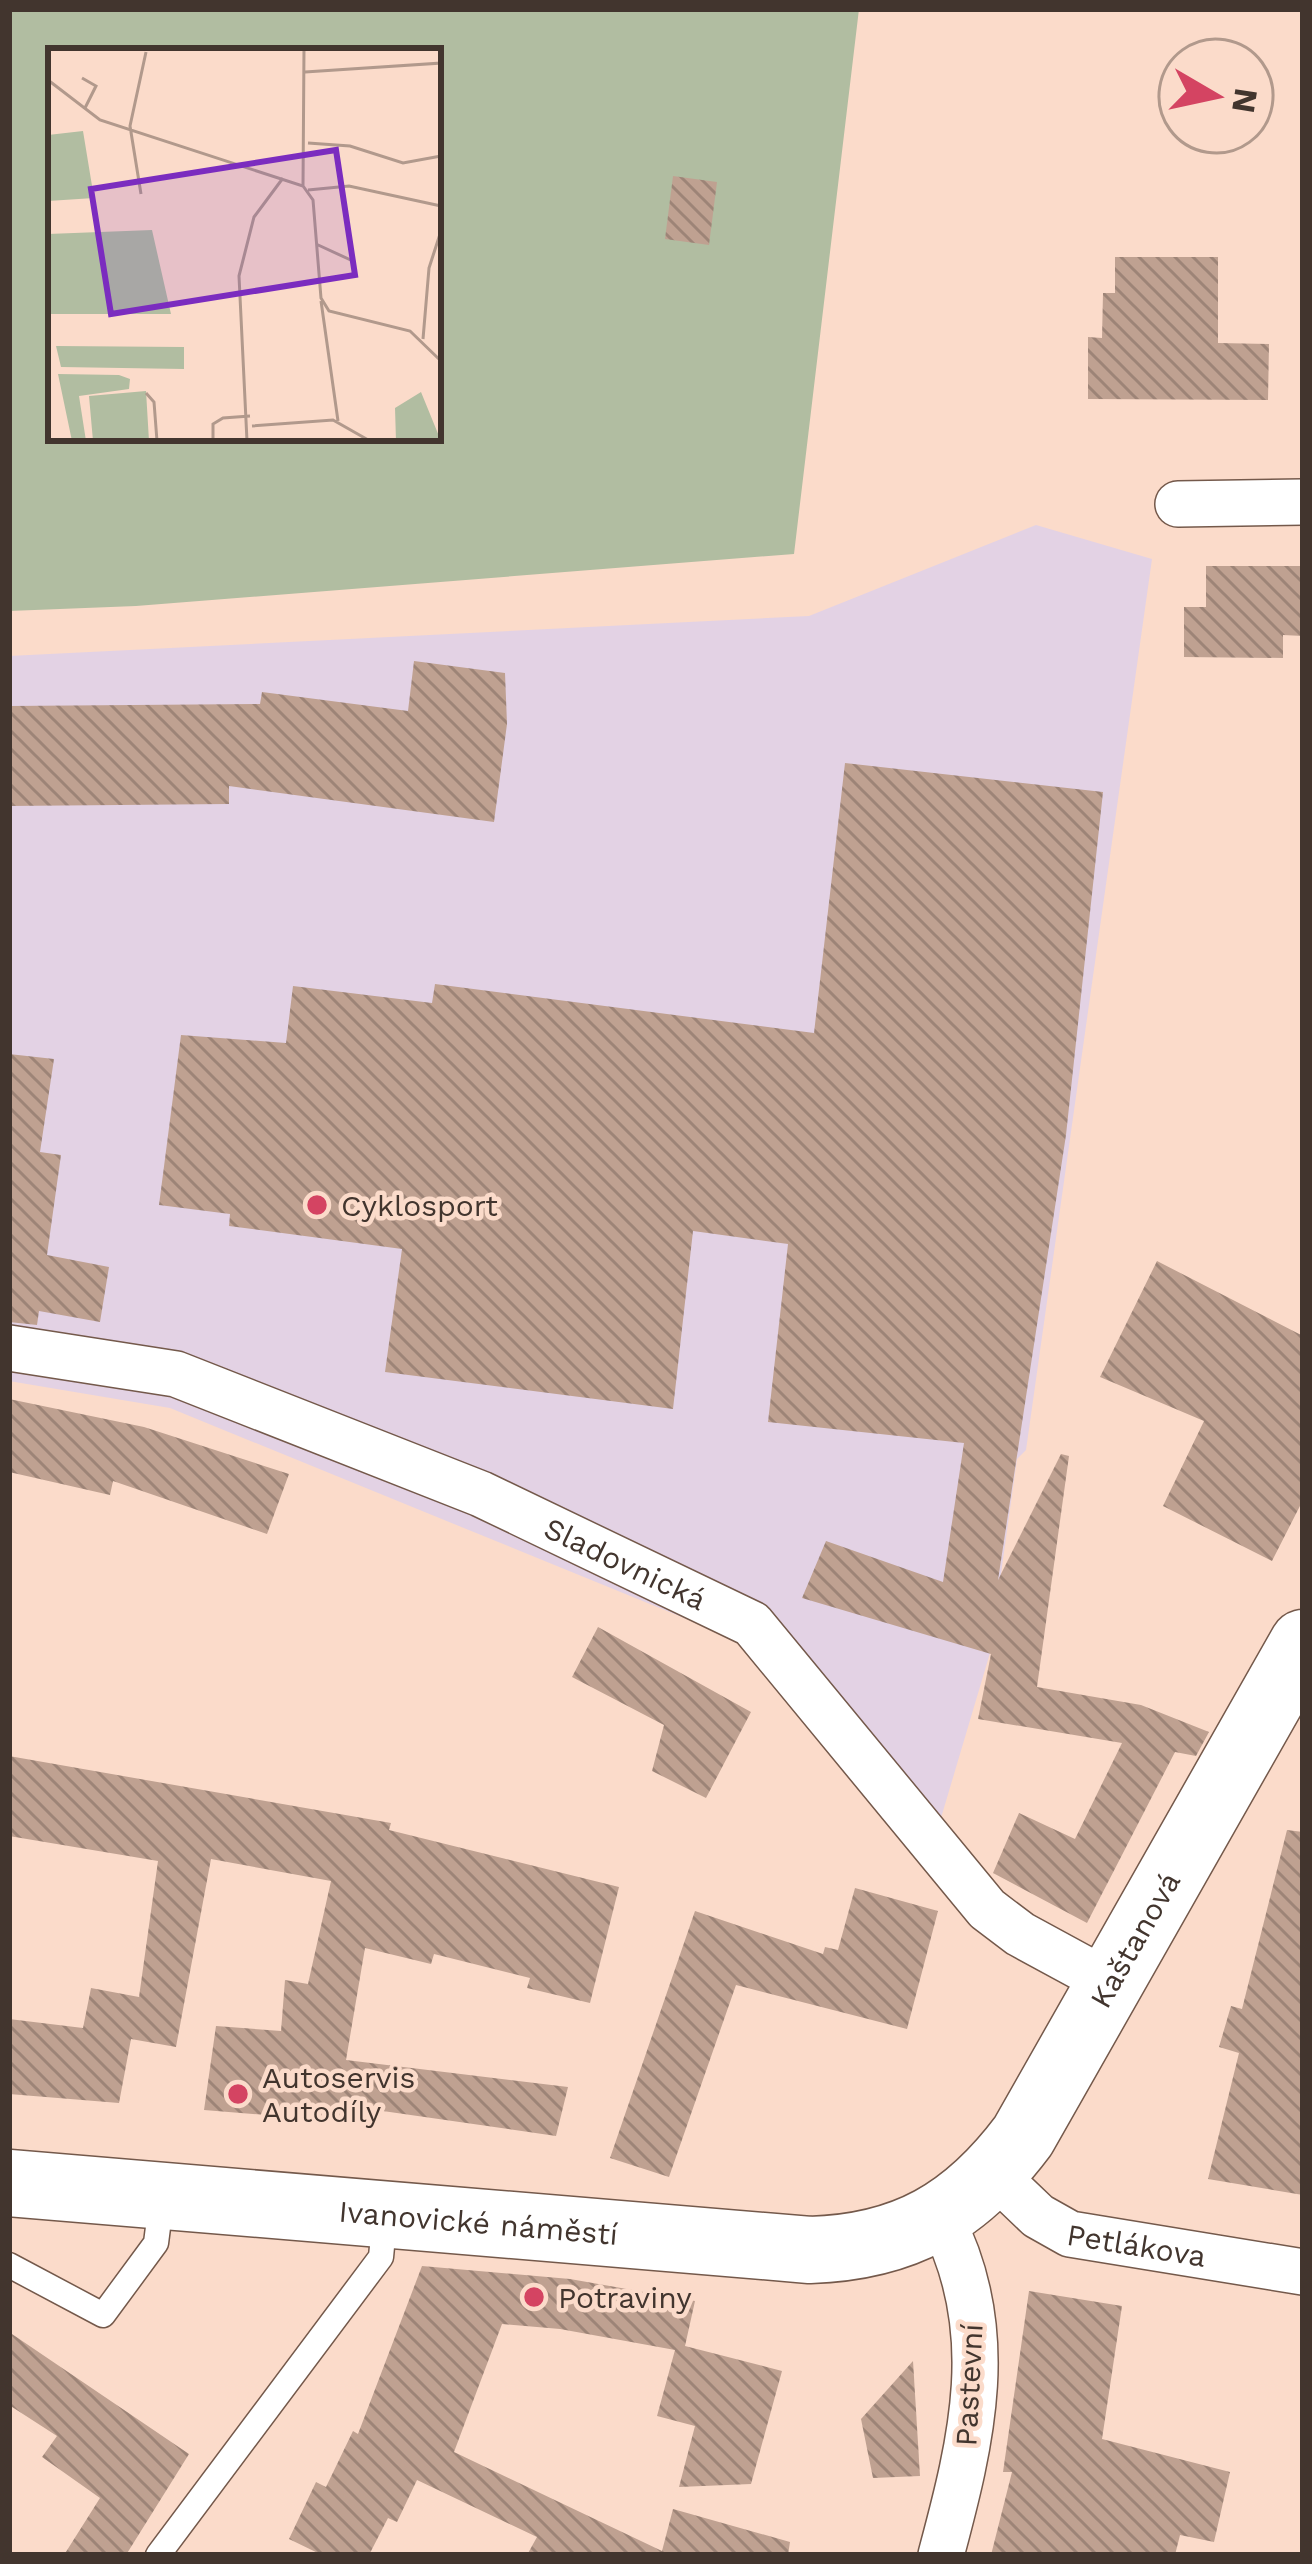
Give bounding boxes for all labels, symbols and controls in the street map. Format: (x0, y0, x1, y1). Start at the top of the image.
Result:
north arrow (1156, 36, 1276, 156)
inset map (48, 48, 441, 441)
text: N (1224, 85, 1266, 116)
place label: Cyklosport (341, 1188, 498, 1223)
marker: Cyklosport (304, 1192, 330, 1218)
street label: Sladovnická (539, 1510, 712, 1617)
street label: Kaštanová (1082, 1866, 1187, 2014)
place label: Autoservis Autodíly (262, 2060, 415, 2129)
marker: Autoservis Autodíly (225, 2081, 251, 2107)
street label: Ivanovické náměstí (337, 2193, 619, 2251)
street label: Petlákova (1065, 2216, 1209, 2273)
place label: Potraviny (558, 2280, 692, 2315)
marker: Potraviny (521, 2284, 547, 2310)
street label: Pastevní (948, 2323, 990, 2447)

